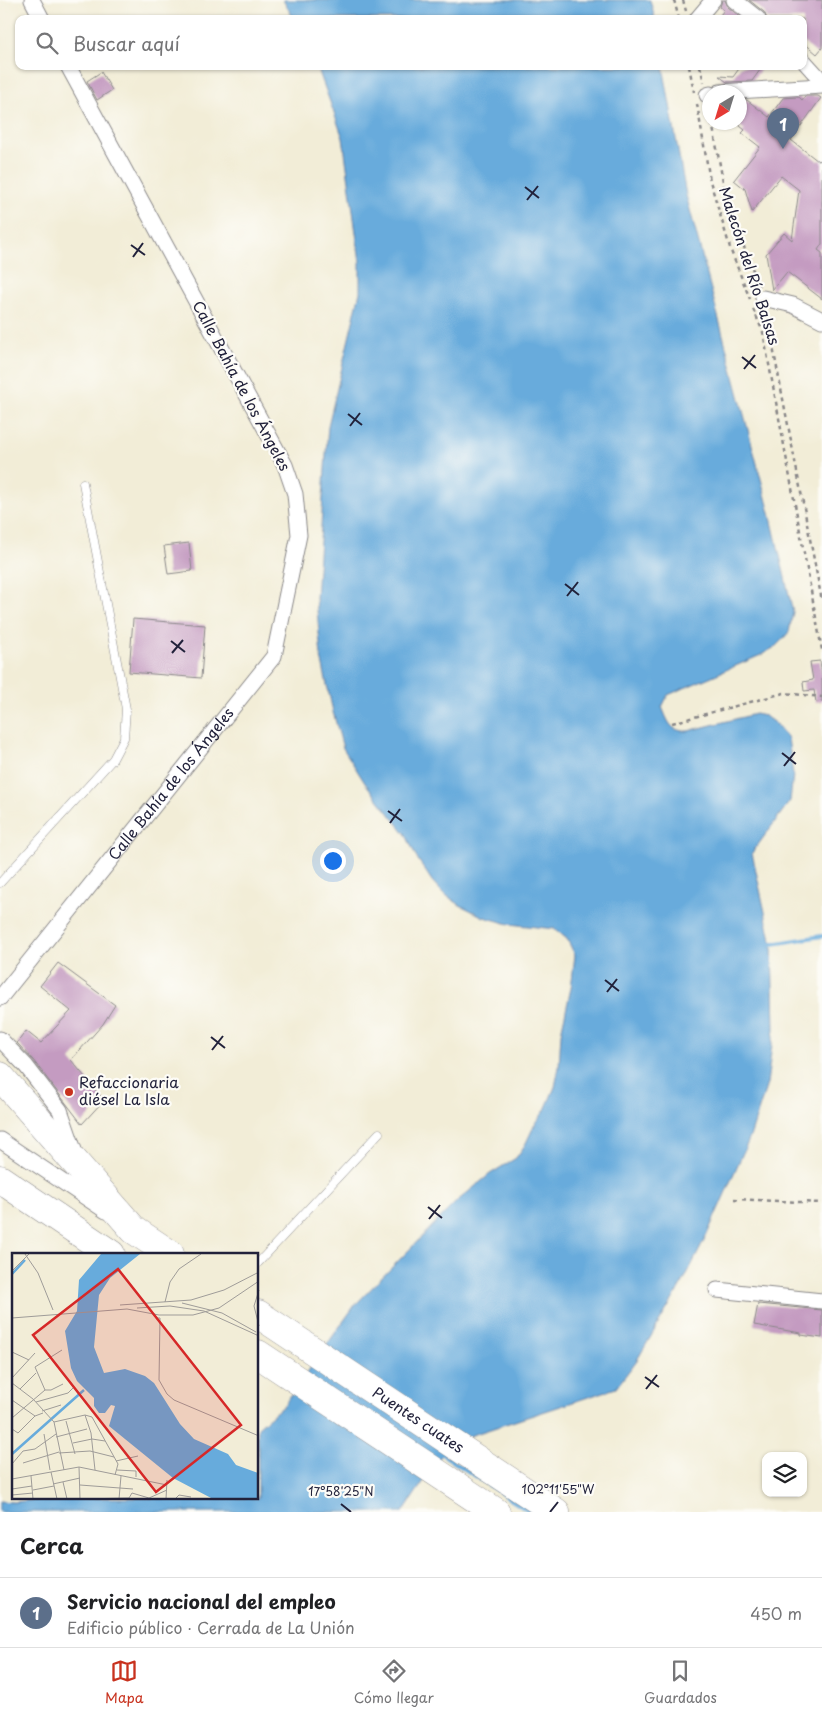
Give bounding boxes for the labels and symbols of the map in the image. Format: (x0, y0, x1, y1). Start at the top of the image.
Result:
north arrow (702, 85, 747, 130)
pin: 1 (767, 108, 799, 149)
street label: Malecón del Río Balsas (714, 184, 787, 348)
street label: Calle Bahía de los Ángeles (188, 296, 297, 475)
street label: Calle Bahía de los Ángeles (102, 702, 239, 865)
your location (320, 848, 346, 874)
place label: Refaccionaria diésel La Isla (79, 1070, 179, 1110)
marker: Refaccionaria diésel La Isla (63, 1086, 75, 1098)
inset map (12, 1253, 259, 1500)
street label: Puentes cuates (368, 1380, 469, 1458)
text: 102°11'55"W (522, 1480, 595, 1498)
text: 17°58'25"N (308, 1482, 374, 1500)

